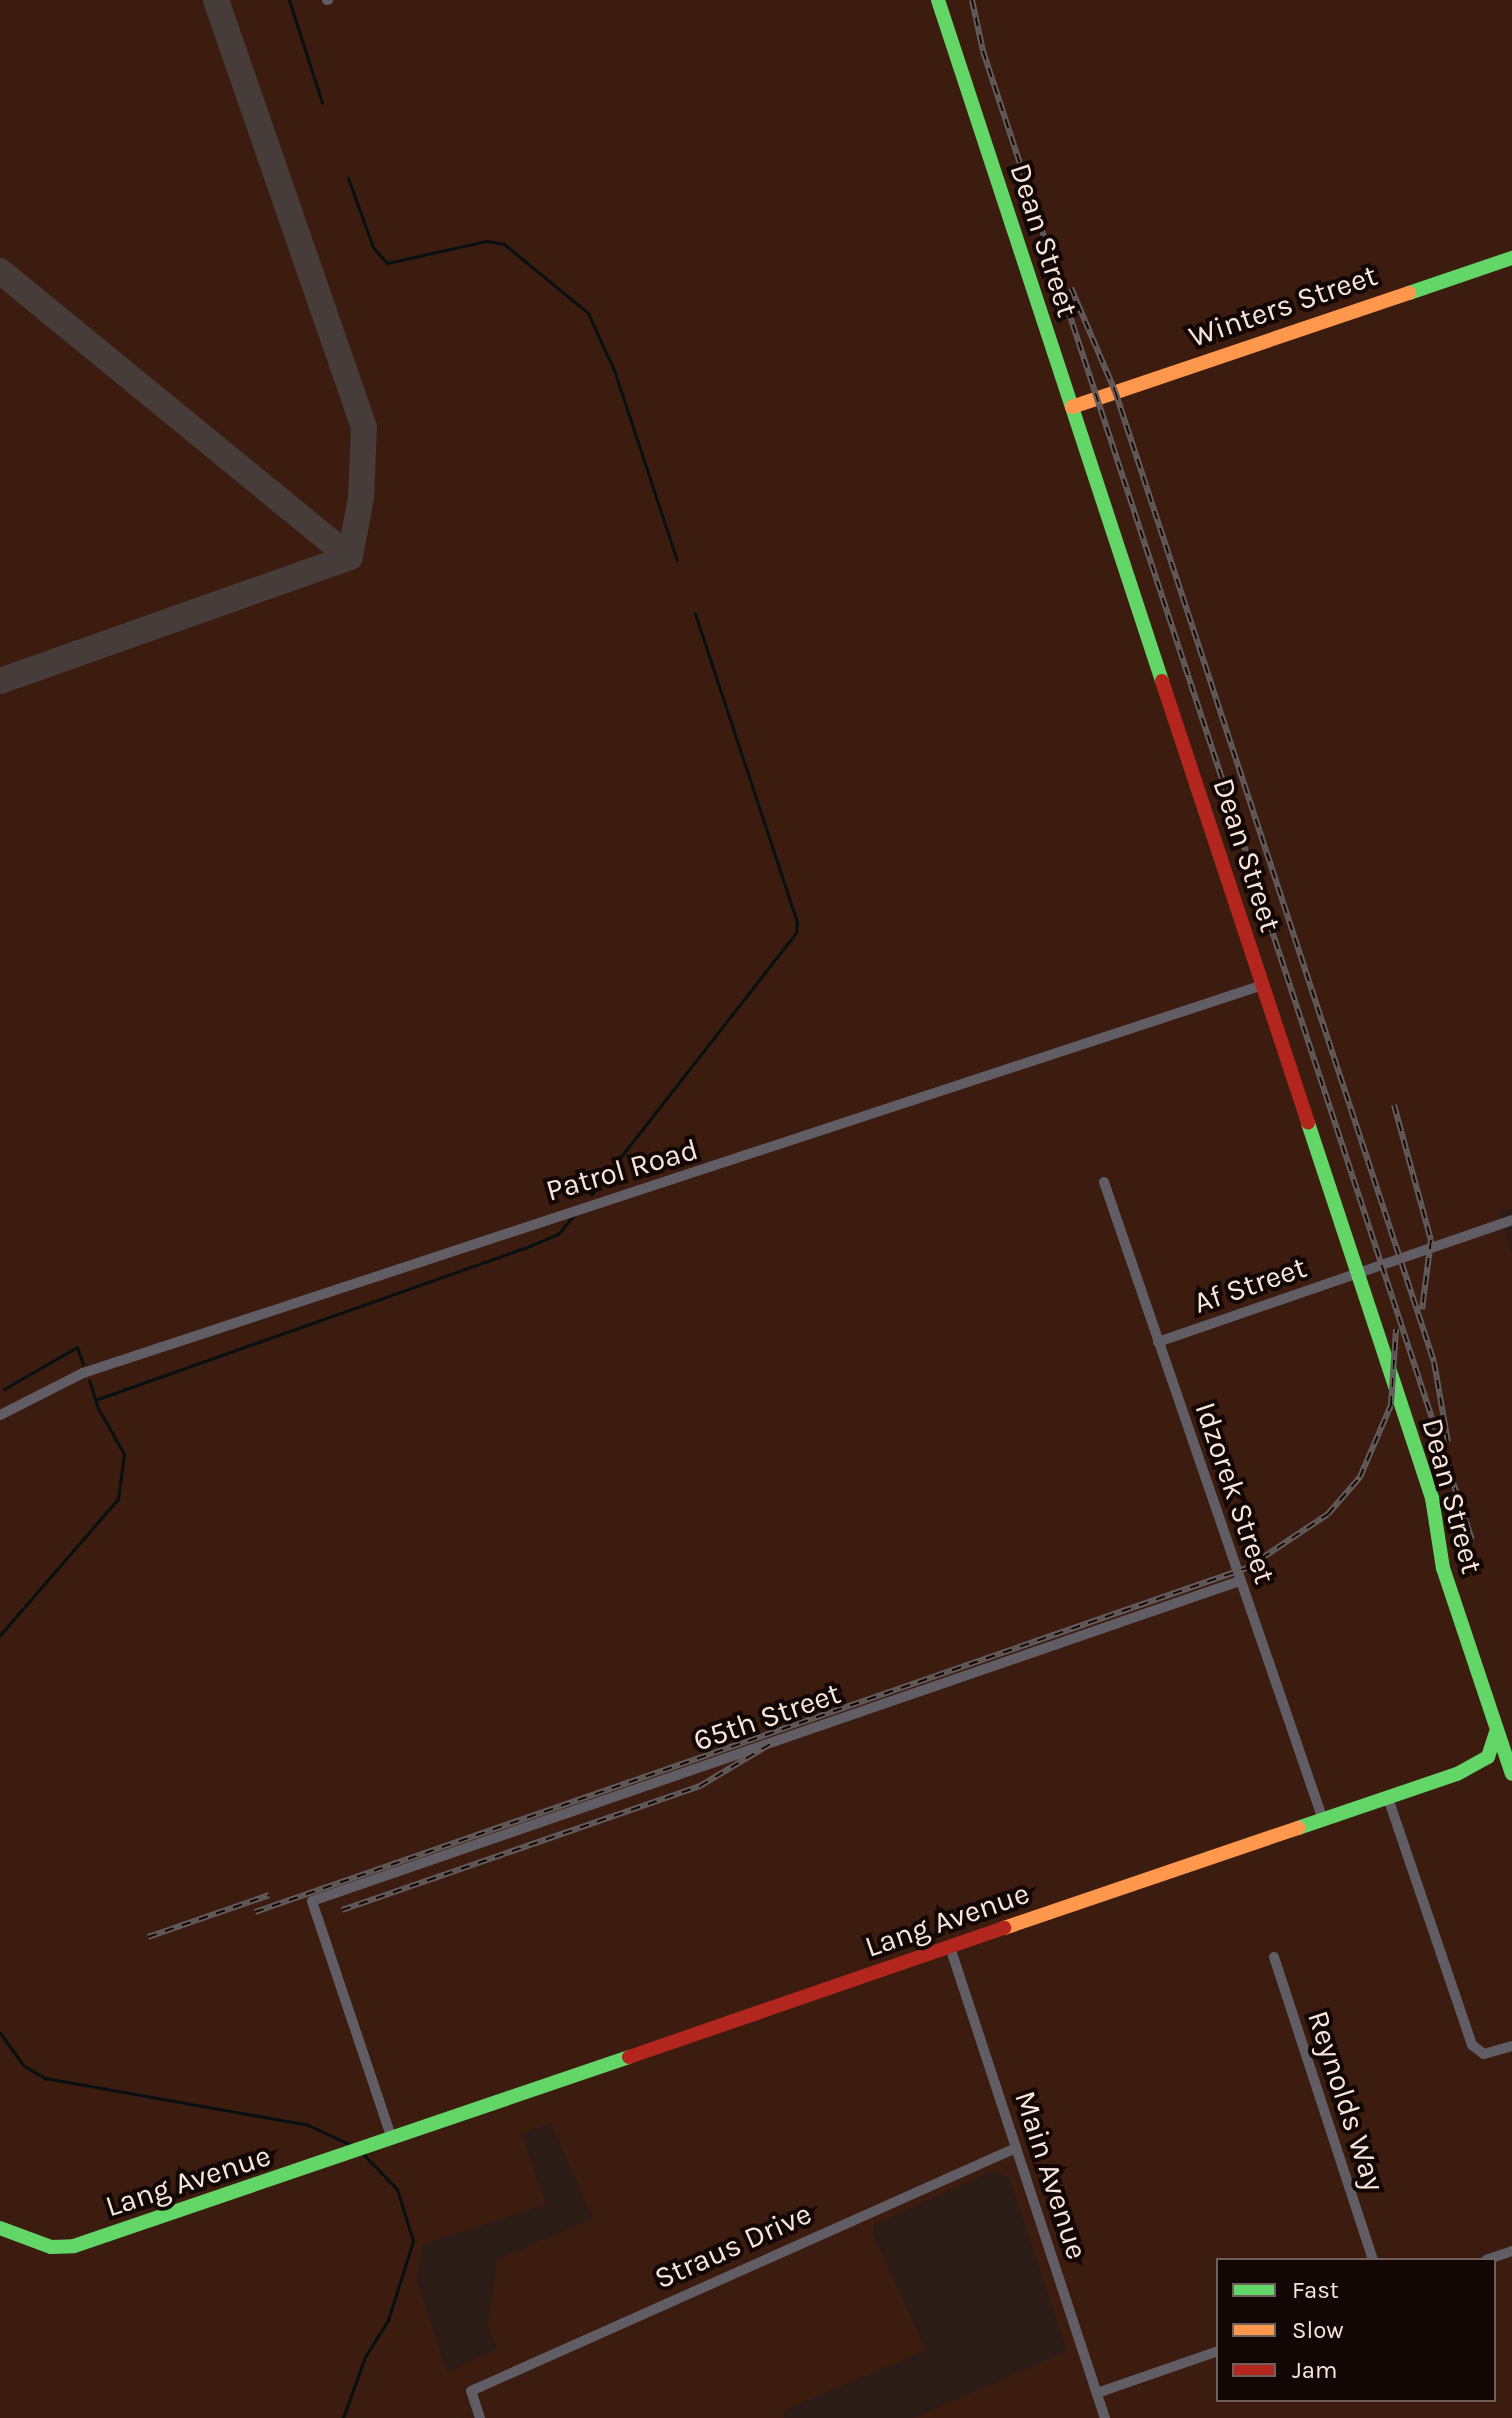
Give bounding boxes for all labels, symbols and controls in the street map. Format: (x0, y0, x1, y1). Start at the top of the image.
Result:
street label: Dean Street (1002, 159, 1086, 321)
street label: Winters Street (1184, 257, 1382, 355)
street label: Dean Street (1205, 774, 1289, 936)
street label: Patrol Road (542, 1131, 702, 1209)
street label: Af Street (1189, 1249, 1311, 1321)
street label: Idzorek Street (1187, 1398, 1283, 1588)
street label: Dean Street (1414, 1414, 1490, 1578)
street label: 65th Street (689, 1675, 845, 1759)
street label: Lang Avenue (860, 1875, 1034, 1965)
street label: Reynolds Way (1300, 2006, 1392, 2196)
street label: Main Avenue (1007, 2086, 1095, 2264)
street label: Lang Avenue (101, 2137, 275, 2225)
street label: Straus Drive (649, 2195, 817, 2297)
legend (1216, 2258, 1496, 2402)
text: Fast (1292, 2276, 1339, 2304)
text: Slow (1292, 2316, 1344, 2344)
text: Jam (1292, 2356, 1337, 2384)

